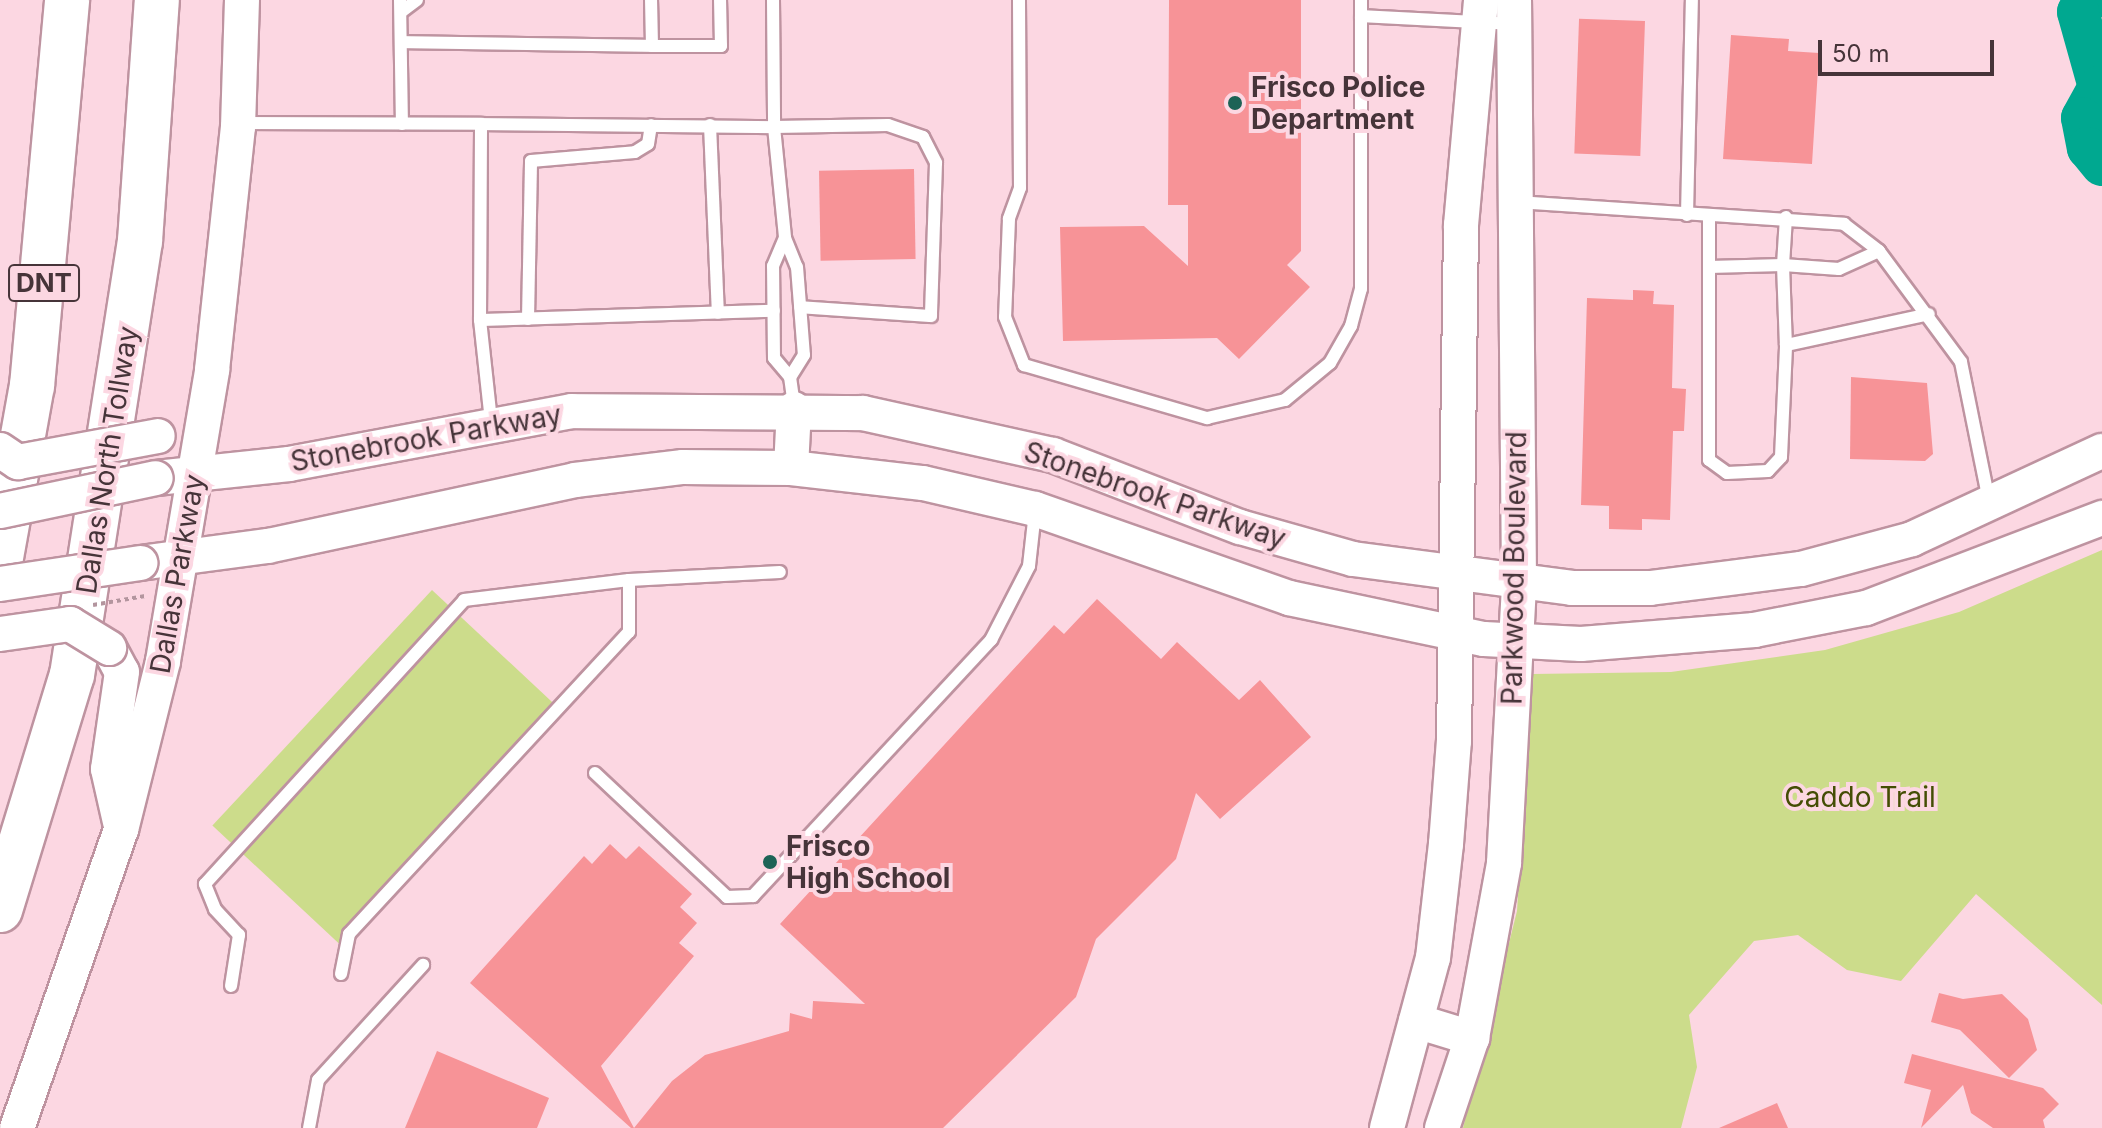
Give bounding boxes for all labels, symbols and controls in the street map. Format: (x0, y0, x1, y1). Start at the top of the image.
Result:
scale bar (1822, 24, 1998, 74)
text: 50 m (1832, 39, 1890, 68)
place label: Frisco Police Department (1251, 70, 1425, 136)
marker: Frisco Police Department (1226, 94, 1244, 112)
road number: DNT (8, 261, 80, 305)
street label: Dallas North Tollway (69, 324, 145, 596)
street label: Stonebrook Parkway (288, 398, 564, 478)
street label: Parkwood Boulevard (1495, 431, 1533, 705)
street label: Stonebrook Parkway (1020, 434, 1290, 556)
street label: Dallas Parkway (143, 472, 211, 676)
park label: Caddo Trail (1784, 780, 1936, 814)
place label: Frisco High School (786, 829, 950, 895)
marker: Frisco High School (761, 853, 779, 871)

